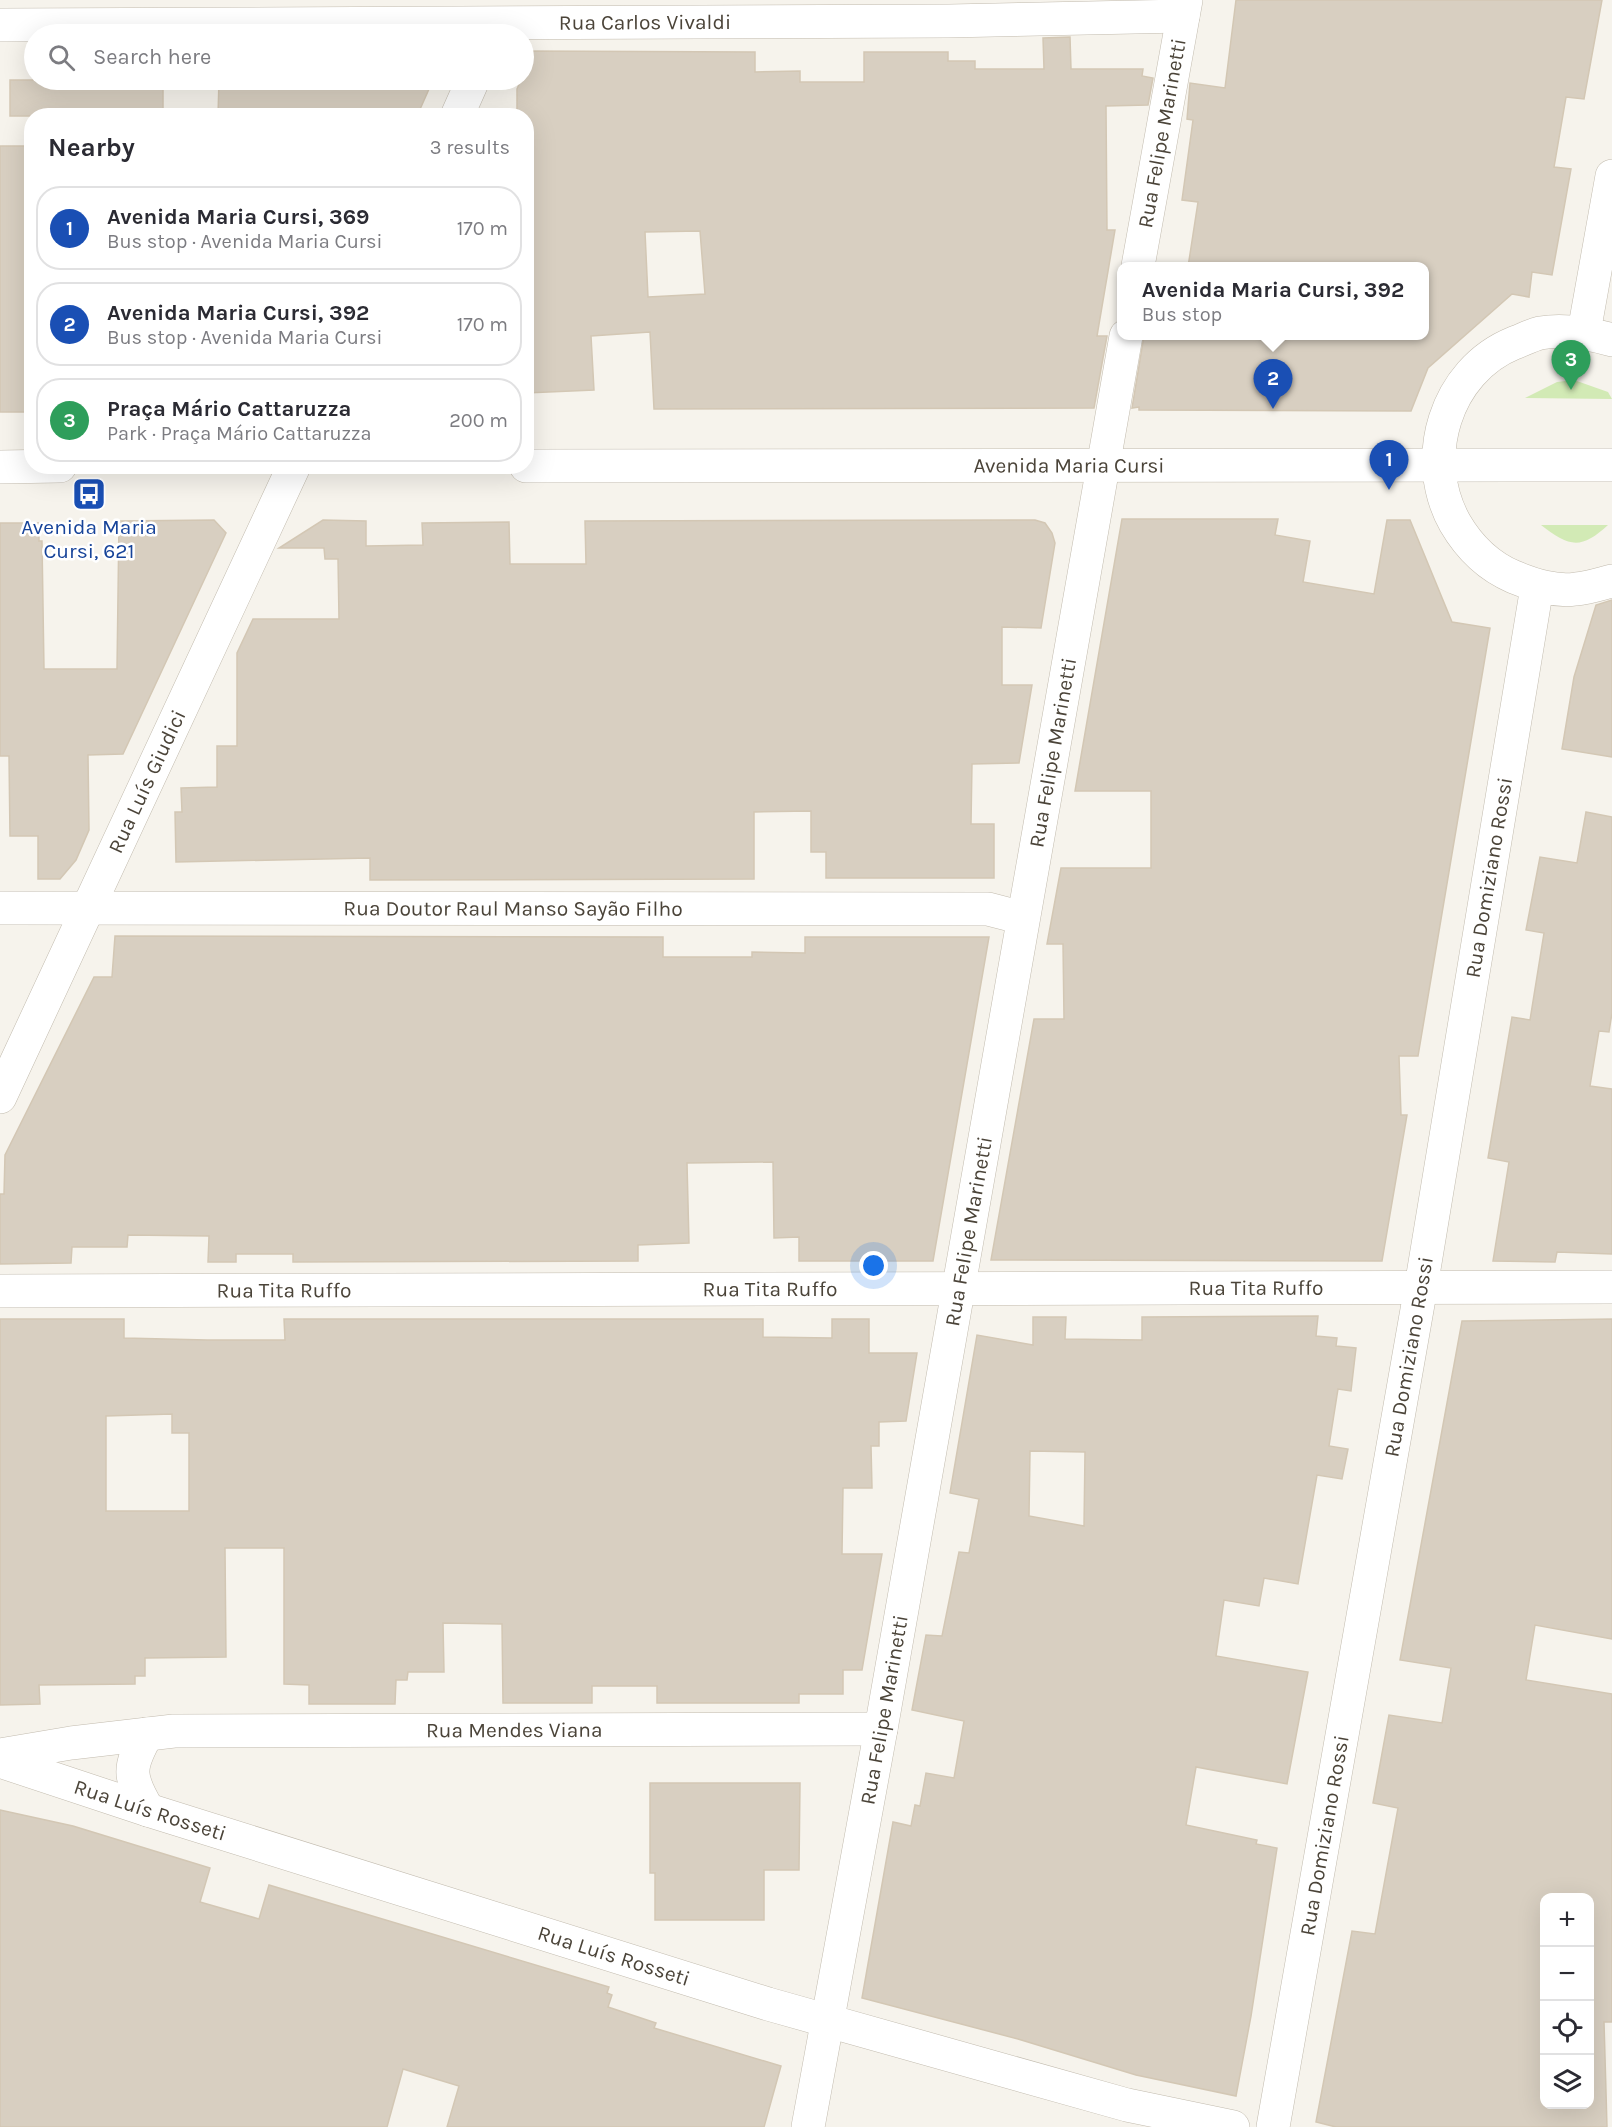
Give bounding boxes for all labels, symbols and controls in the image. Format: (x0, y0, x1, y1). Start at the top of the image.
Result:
street label: Rua Carlos Vivaldi (559, 10, 731, 35)
search box (24, 24, 534, 90)
street label: Rua Felipe Marinetti (1133, 36, 1191, 230)
icon: search (45, 41, 78, 74)
text: Search here (93, 44, 211, 70)
text: Nearby (48, 132, 135, 163)
text: 3 results (430, 136, 510, 159)
text: Avenida Maria Cursi, 369 (107, 204, 369, 230)
text: 1 (66, 217, 73, 240)
text: 170 m (457, 217, 508, 240)
text: Bus stop · Avenida Maria Cursi (107, 230, 383, 253)
popup (1117, 262, 1429, 340)
text: Avenida Maria Cursi, 392 (1142, 277, 1404, 303)
text: Avenida Maria Cursi, 392 (107, 300, 369, 326)
text: Bus stop (1142, 303, 1222, 326)
text: 2 (63, 313, 76, 336)
text: 170 m (457, 313, 508, 336)
text: Bus stop · Avenida Maria Cursi (107, 326, 383, 349)
pin: 3 (1552, 340, 1590, 390)
pin: 2 (1254, 360, 1292, 409)
text: Praça Mário Cattaruzza (107, 396, 351, 422)
text: 3 (63, 409, 76, 432)
text: 200 m (449, 409, 508, 432)
text: Park · Praça Mário Cattaruzza (107, 422, 372, 445)
pin: 1 (1370, 440, 1408, 490)
street label: Avenida Maria Cursi (973, 453, 1165, 478)
bus stop icon: Avenida Maria Cursi, 621 (71, 476, 107, 512)
place label: Avenida Maria Cursi, 621 (21, 515, 157, 563)
street label: Rua Felipe Marinetti (1024, 656, 1081, 849)
street label: Rua Luís Giudici (103, 706, 191, 857)
street label: Rua Domiziano Rossi (1460, 775, 1517, 980)
street label: Rua Doutor Raul Manso Sayão Filho (343, 896, 683, 921)
street label: Rua Felipe Marinetti (940, 1134, 997, 1328)
your location (859, 1251, 888, 1280)
street label: Rua Domiziano Rossi (1379, 1255, 1438, 1459)
street label: Rua Tita Ruffo (1189, 1276, 1323, 1300)
street label: Rua Tita Ruffo (703, 1277, 837, 1301)
street label: Rua Tita Ruffo (217, 1278, 351, 1302)
street label: Rua Felipe Marinetti (855, 1613, 913, 1807)
street label: Rua Mendes Viana (426, 1718, 603, 1742)
street label: Rua Domiziano Rossi (1295, 1733, 1354, 1938)
street label: Rua Luís Rosseti (71, 1774, 229, 1846)
map controls (1540, 1893, 1594, 2109)
button: + (1540, 1893, 1594, 1947)
street label: Rua Luís Rosseti (535, 1921, 693, 1991)
button: − (1540, 1947, 1594, 2001)
button: locate (1540, 2001, 1594, 2055)
button: layers (1540, 2055, 1594, 2109)

